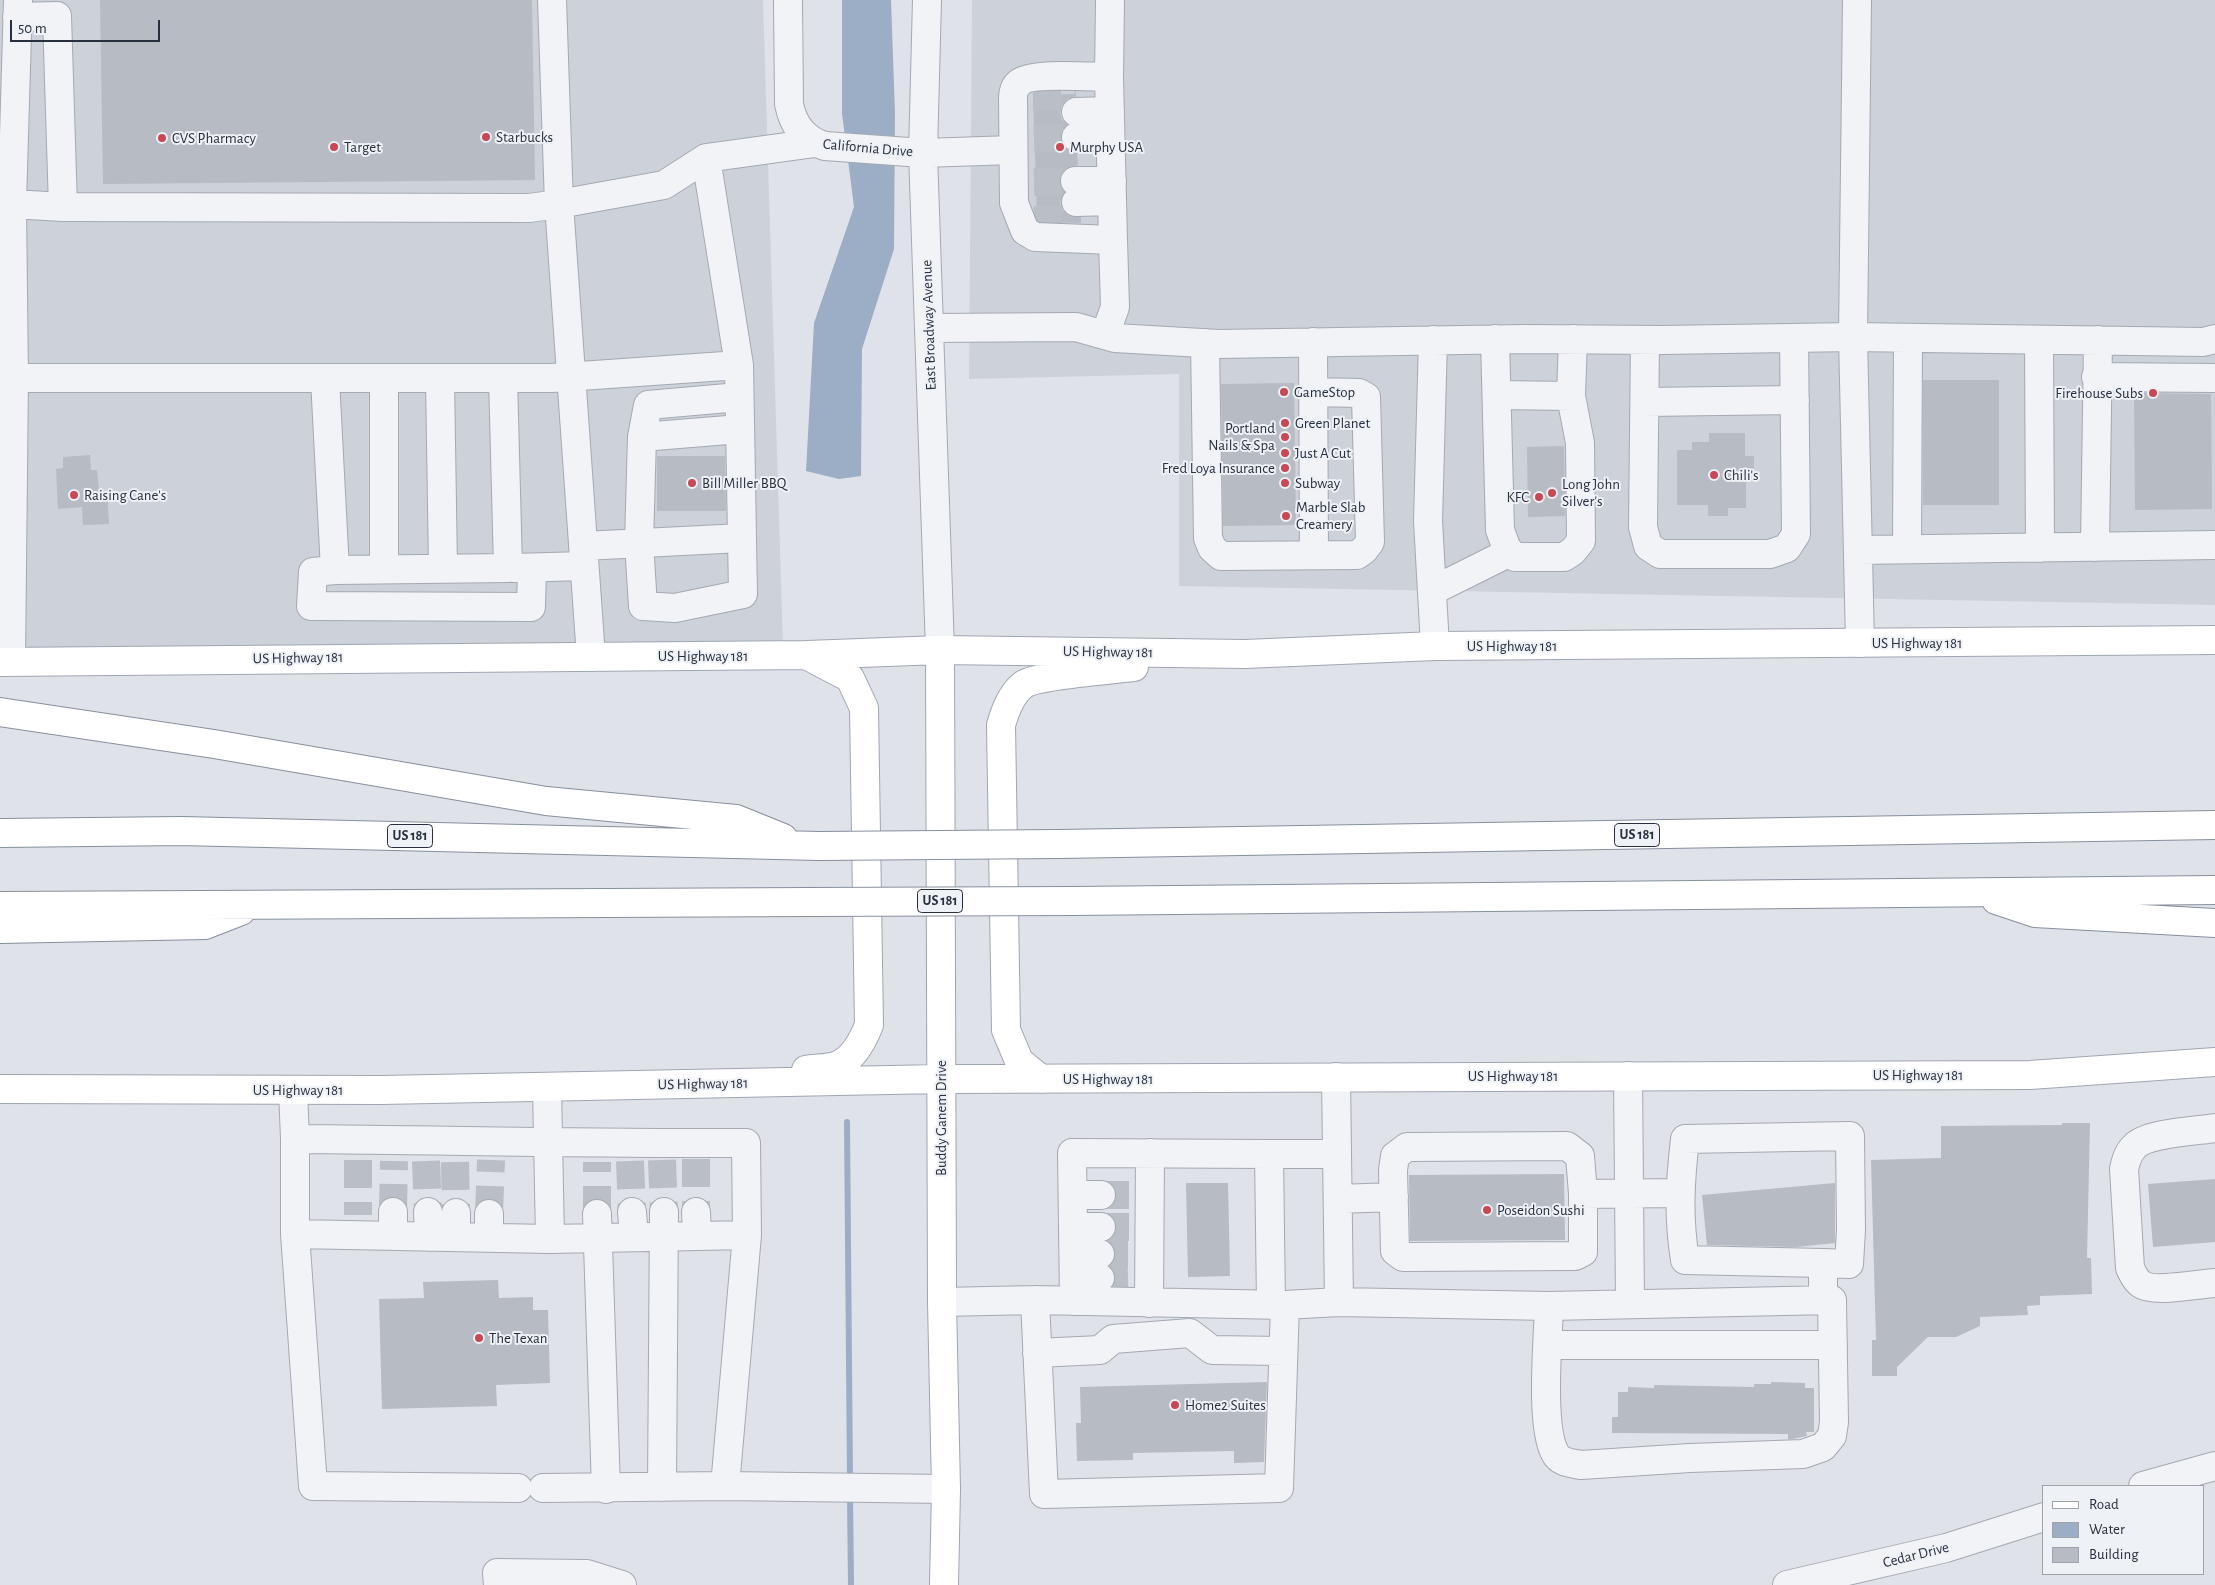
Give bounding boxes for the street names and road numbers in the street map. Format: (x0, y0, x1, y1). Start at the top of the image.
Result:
street label: California Drive (822, 135, 914, 161)
street label: East Broadway Avenue (918, 259, 940, 391)
street label: US Highway 181 (1872, 634, 1962, 652)
street label: US Highway 181 (1467, 637, 1557, 655)
street label: US Highway 181 (1063, 642, 1153, 662)
street label: US Highway 181 (658, 647, 748, 665)
street label: US Highway 181 (253, 648, 343, 668)
road number: US 181 (388, 824, 432, 848)
road number: US 181 (1614, 824, 1660, 846)
road number: US 181 (918, 889, 962, 912)
street label: Buddy Ganem Drive (932, 1060, 950, 1176)
street label: US Highway 181 (1873, 1066, 1963, 1084)
street label: US Highway 181 (1468, 1067, 1558, 1085)
street label: US Highway 181 (1063, 1070, 1153, 1088)
street label: US Highway 181 (658, 1074, 748, 1094)
street label: US Highway 181 (253, 1081, 343, 1099)
street label: Cedar Drive (1881, 1538, 1951, 1572)

